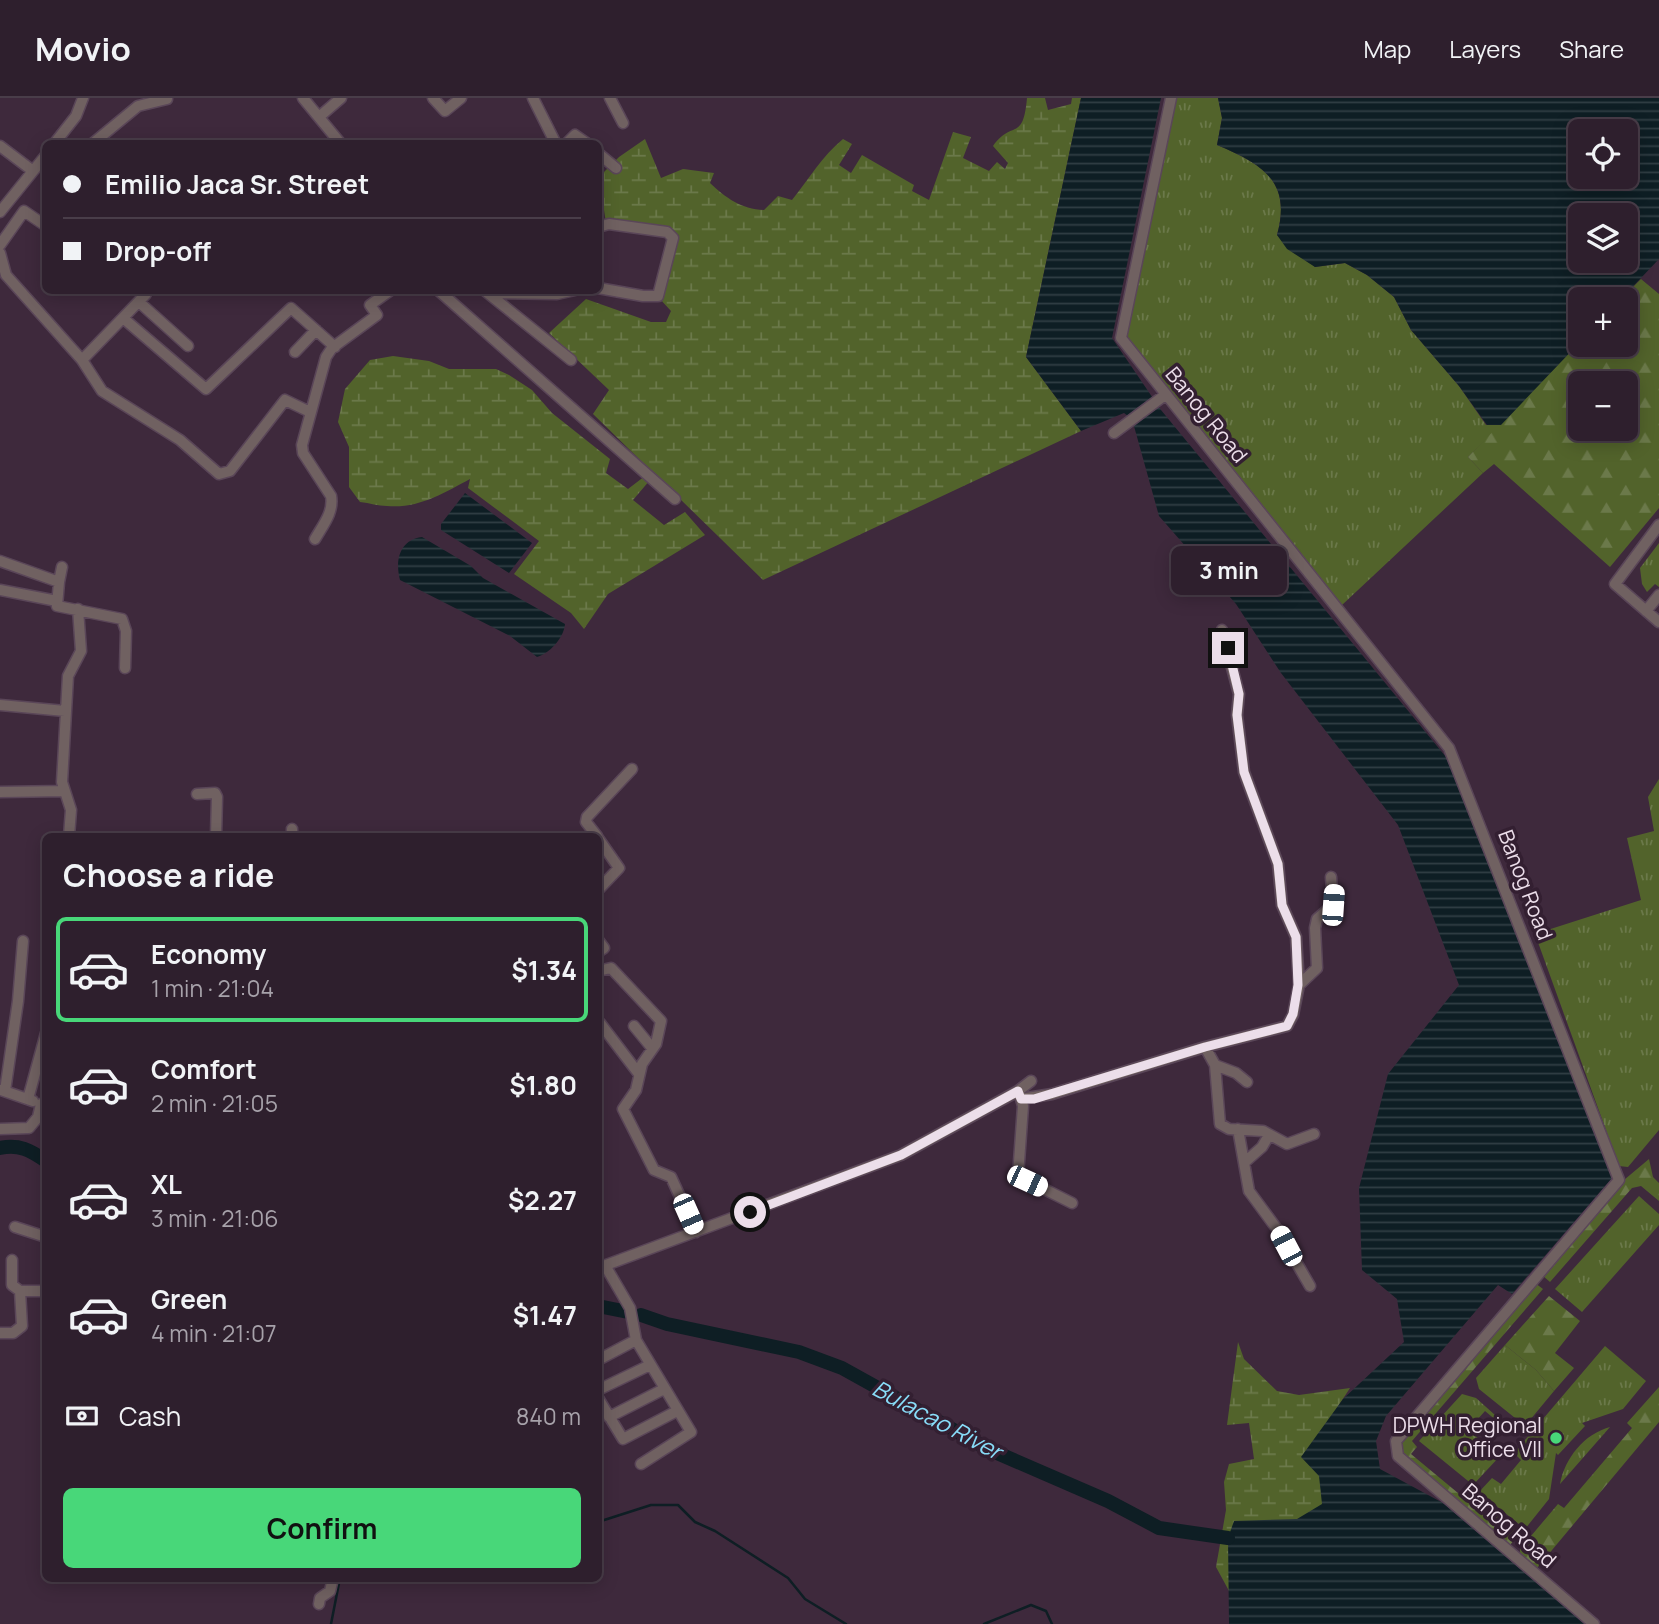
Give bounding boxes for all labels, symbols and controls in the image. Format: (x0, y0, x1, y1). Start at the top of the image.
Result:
text: Movio (35, 26, 131, 71)
text: Map (1364, 32, 1411, 65)
text: Layers (1449, 32, 1521, 65)
text: Share (1559, 32, 1624, 65)
map controls (1568, 119, 1638, 441)
button: locate (1568, 119, 1638, 189)
text: Emilio Jaca Sr. Street (105, 166, 369, 202)
button: layers (1568, 203, 1638, 273)
text: Drop-off (105, 233, 211, 269)
button: + (1568, 287, 1638, 357)
street label: Banog Road (1159, 361, 1254, 468)
button: − (1568, 371, 1638, 441)
callout: 3 min (1170, 546, 1286, 596)
text: 3 min (1199, 554, 1259, 586)
route end (1212, 632, 1244, 664)
street label: Banog Road (1492, 826, 1560, 944)
text: Choose a ride (63, 853, 274, 897)
car (1322, 883, 1345, 927)
text: Economy (151, 936, 266, 972)
icon: car (67, 938, 130, 1001)
text: $1.34 (511, 952, 577, 988)
text: 1 min · 21:04 (151, 972, 274, 1004)
text: Comfort (151, 1051, 257, 1087)
icon: car (67, 1053, 130, 1116)
text: $1.80 (509, 1067, 577, 1103)
text: 2 min · 21:05 (151, 1087, 278, 1119)
car (1004, 1163, 1051, 1199)
text: XL (151, 1166, 182, 1202)
icon: car (67, 1168, 130, 1231)
text: $2.27 (508, 1182, 577, 1218)
car (670, 1191, 707, 1237)
route start (734, 1196, 766, 1228)
text: 3 min · 21:06 (151, 1202, 279, 1234)
car (1267, 1223, 1306, 1269)
text: Green (151, 1281, 227, 1317)
icon: car (67, 1283, 130, 1346)
text: $1.47 (513, 1297, 577, 1333)
text: 4 min · 21:07 (151, 1317, 277, 1349)
water label: Bulacao River (867, 1372, 1010, 1468)
icon: cash (63, 1397, 101, 1435)
text: Cash (119, 1398, 181, 1434)
text: 840 m (516, 1400, 581, 1432)
place label: DPWH Regional Office VII (1393, 1411, 1542, 1463)
marker: DPWH Regional Office VII (1548, 1430, 1564, 1446)
street label: Banog Road (1457, 1477, 1563, 1574)
button: Confirm (63, 1488, 581, 1568)

